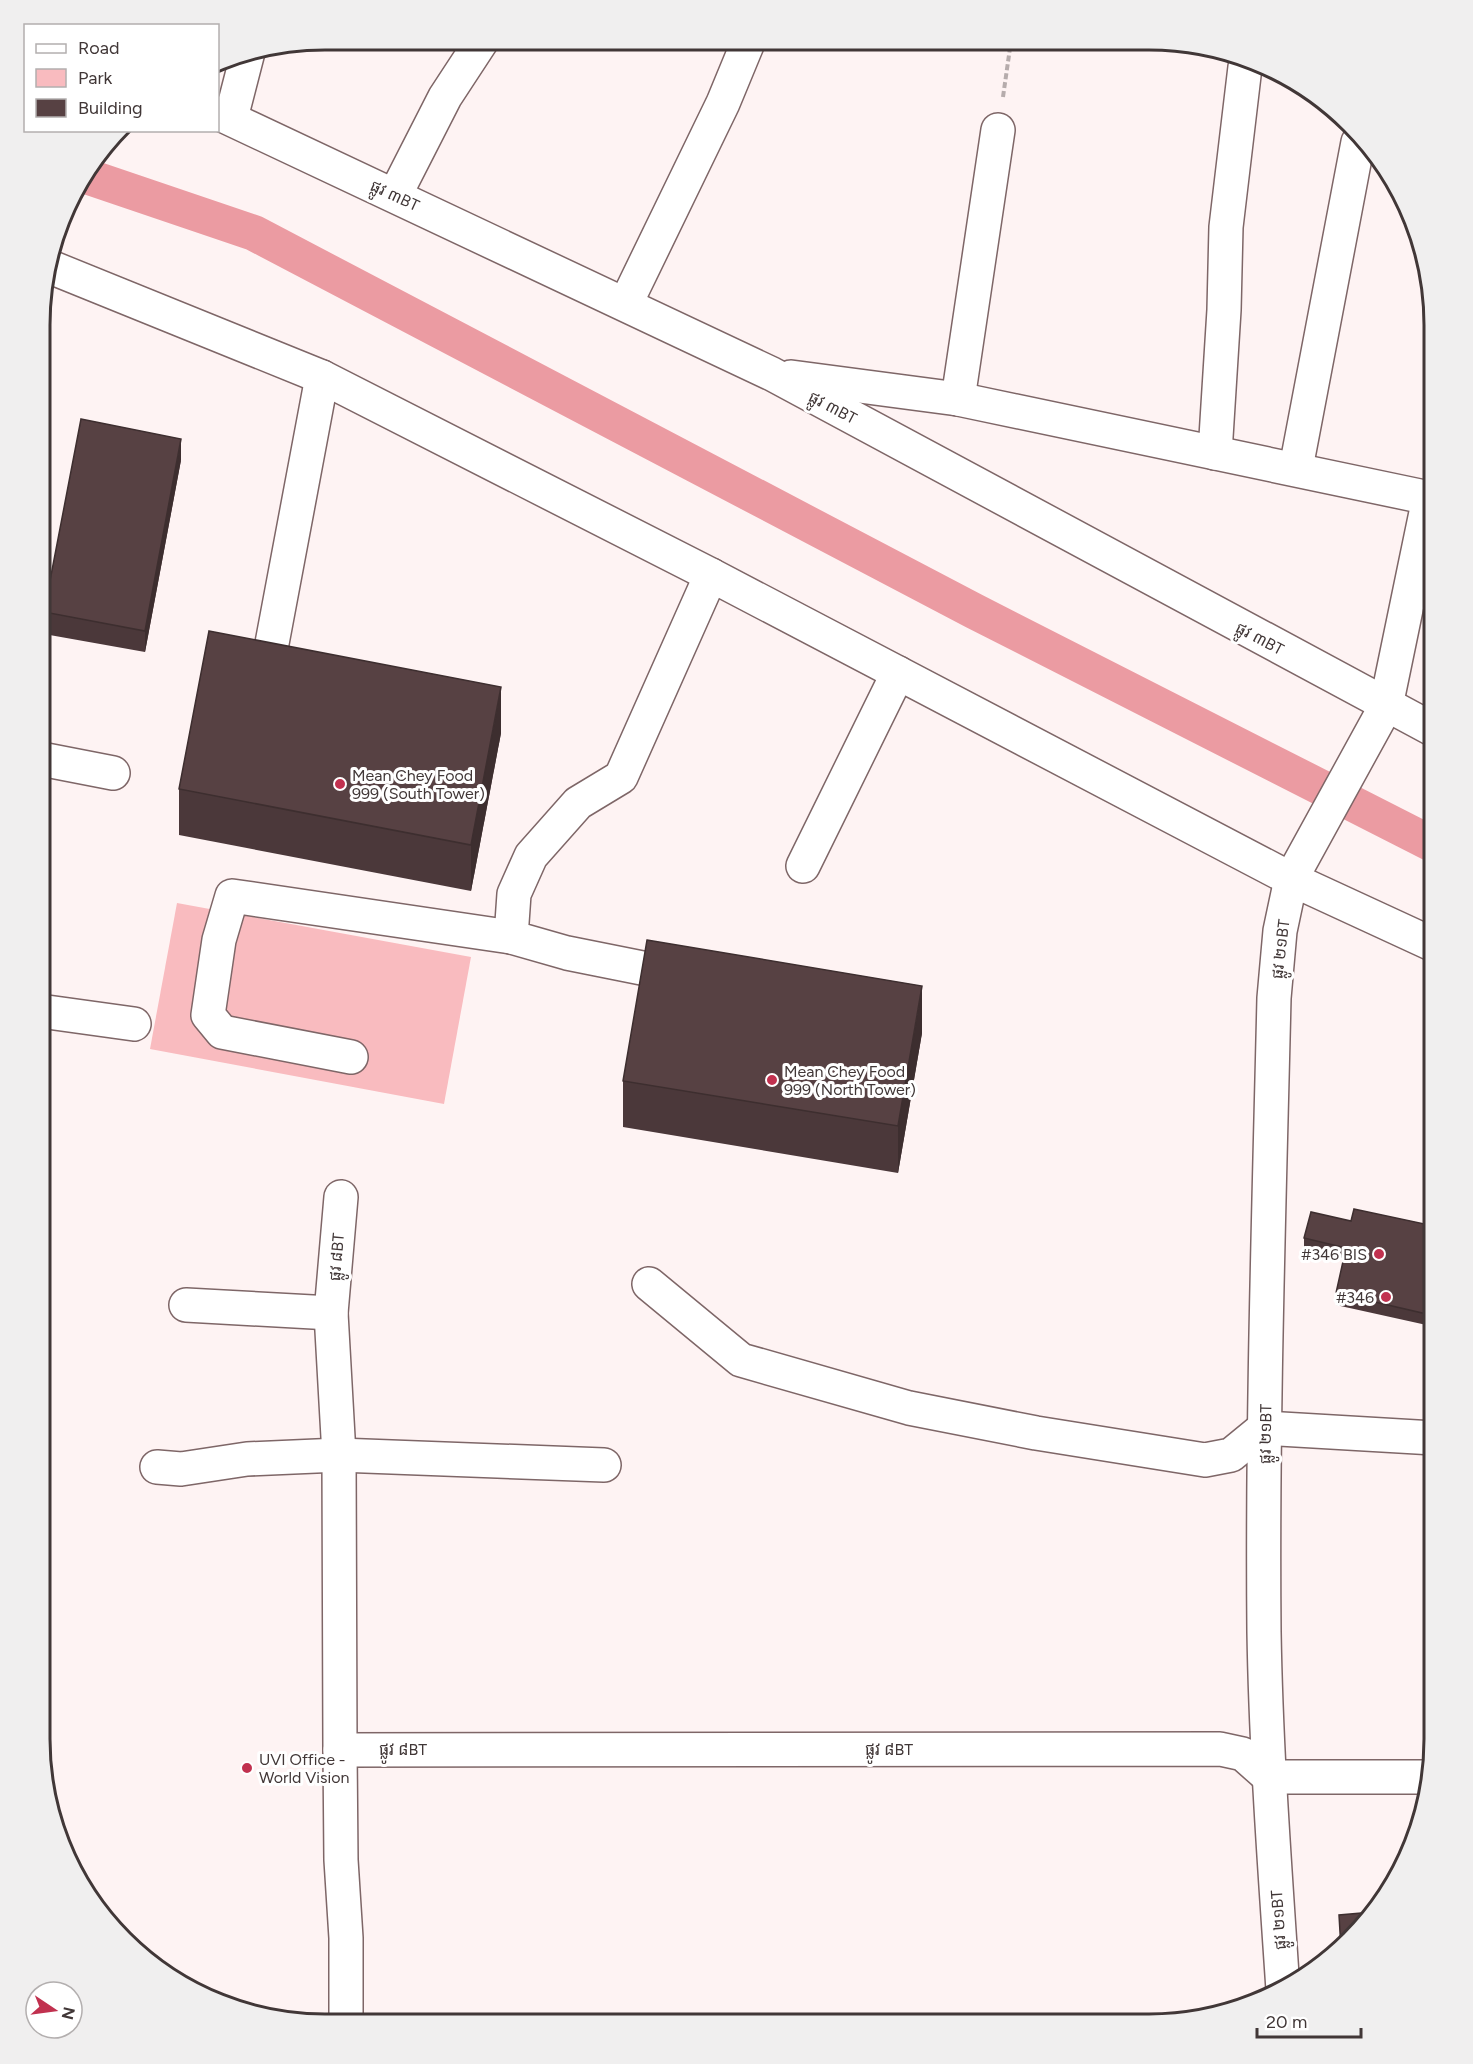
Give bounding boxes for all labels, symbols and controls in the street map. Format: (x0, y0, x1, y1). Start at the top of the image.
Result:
legend (24, 24, 219, 132)
text: Road (78, 37, 119, 59)
text: Park (78, 67, 113, 89)
text: Building (78, 97, 143, 119)
street label: ផ្លូវ ៣BT (365, 176, 422, 219)
street label: ផ្លូវ ៣BT (803, 387, 860, 432)
street label: ផ្លូវ ៣BT (1230, 618, 1287, 663)
place label: Mean Chey Food 999 (South Tower) (352, 766, 485, 803)
marker: Mean Chey Food 999 (South Tower) (333, 777, 347, 791)
street label: ផ្លូវ ២១BT (1267, 918, 1298, 981)
place label: Mean Chey Food 999 (North Tower) (784, 1062, 916, 1099)
marker: Mean Chey Food 999 (North Tower) (765, 1073, 779, 1087)
street label: ផ្លូវ ៨BT (325, 1232, 353, 1282)
place label: #346 BIS (1301, 1245, 1367, 1264)
marker: #346 BIS (1372, 1247, 1386, 1261)
place label: #346 (1336, 1288, 1374, 1307)
marker: #346 (1379, 1290, 1393, 1304)
street label: ផ្លូវ ២១BT (1255, 1404, 1280, 1464)
street label: ផ្លូវ ៨BT (379, 1740, 427, 1764)
street label: ផ្លូវ ៨BT (865, 1740, 913, 1764)
place label: UVI Office - World Vision (259, 1750, 349, 1787)
marker: UVI Office - World Vision (240, 1761, 254, 1775)
street label: ផ្លូវ ២១BT (1267, 1889, 1295, 1951)
north arrow (24, 1980, 84, 2040)
scale bar (1257, 2001, 1360, 2039)
text: N (57, 2005, 79, 2021)
text: 20 m (1266, 2011, 1307, 2033)

